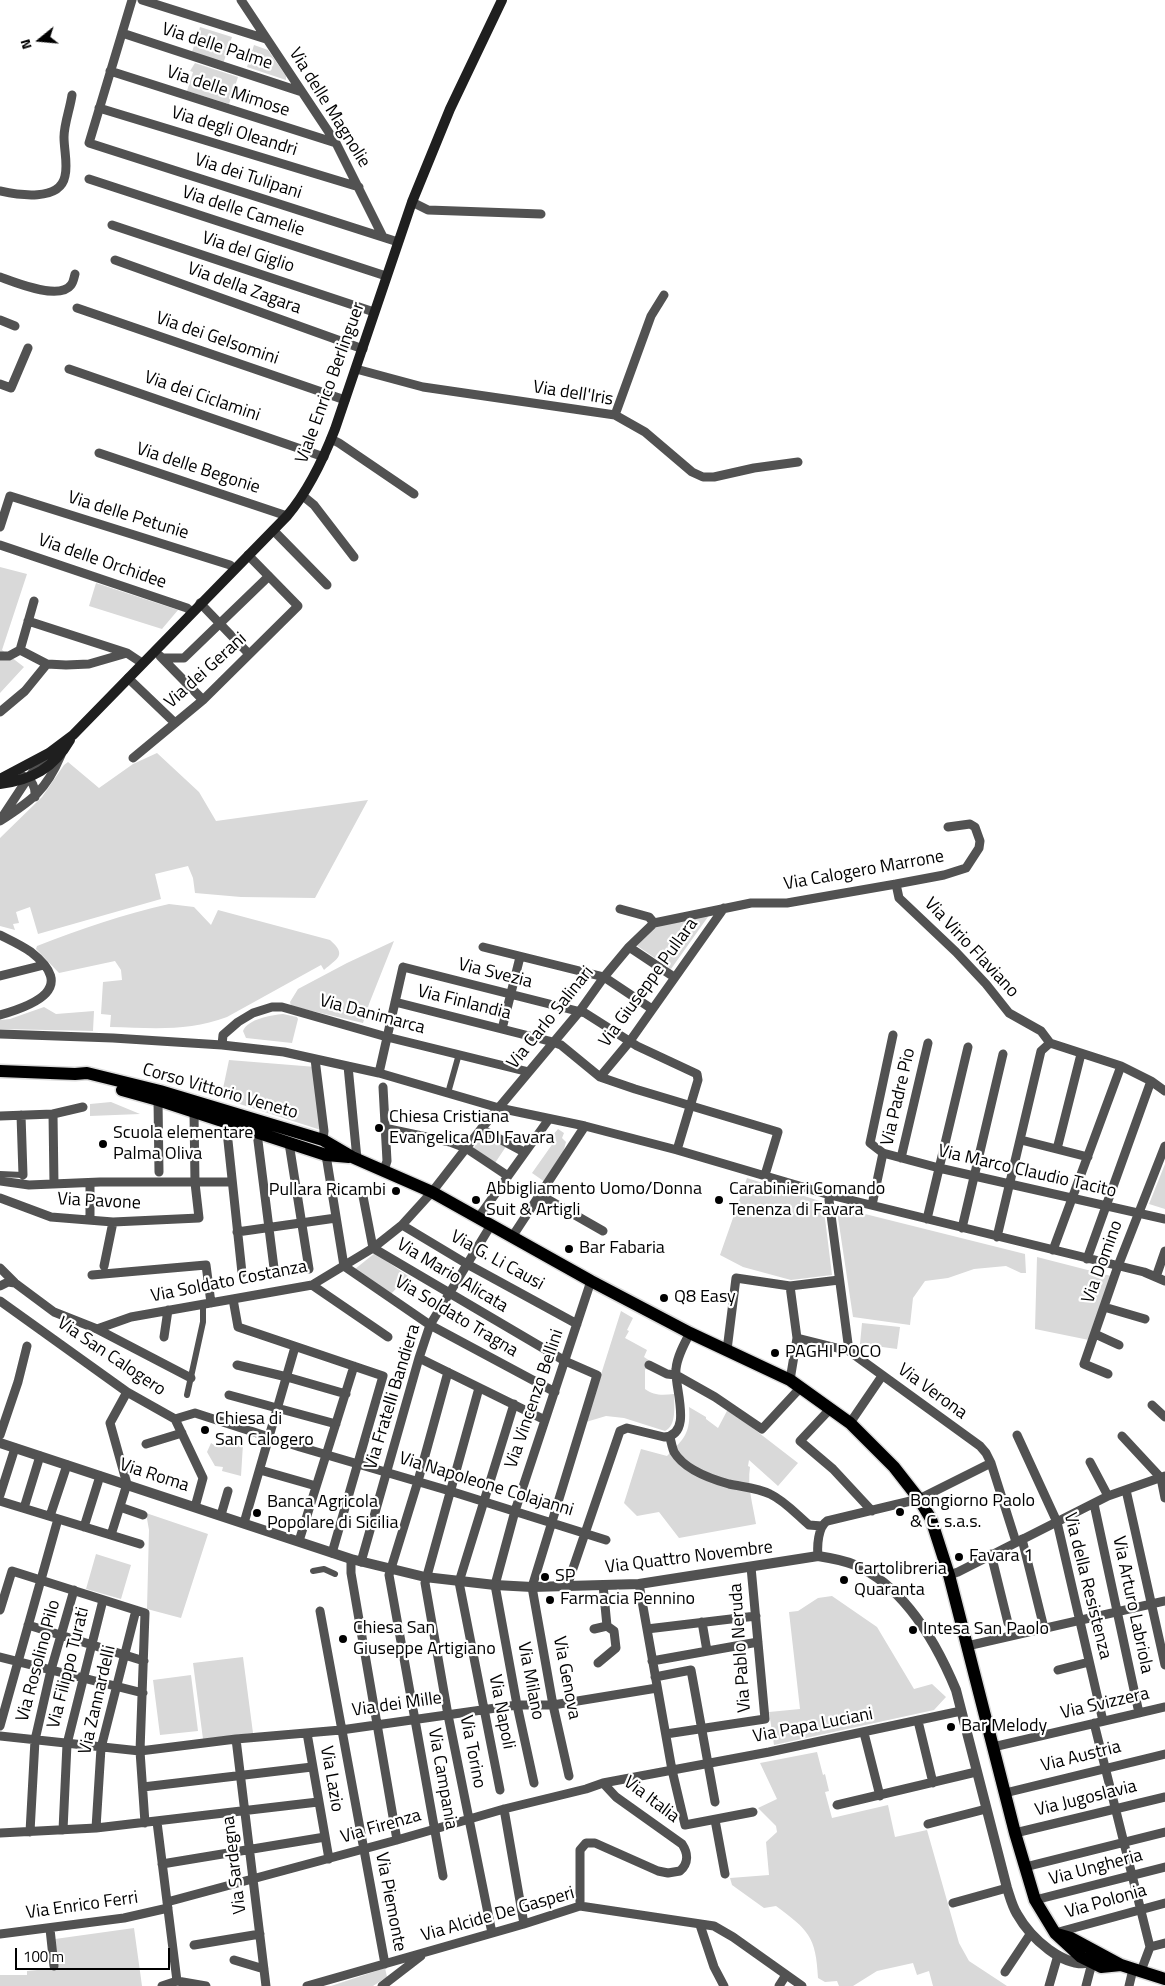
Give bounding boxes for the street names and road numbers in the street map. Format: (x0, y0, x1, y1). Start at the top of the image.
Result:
street label: Via delle Palme (159, 19, 275, 75)
street label: Via delle Magnolie (284, 44, 374, 172)
street label: Via delle Mimose (164, 62, 292, 122)
street label: Via degli Oleandri (168, 103, 300, 161)
street label: Via dei Tulipani (192, 149, 304, 205)
street label: Via delle Camelie (179, 182, 307, 242)
street label: Via del Giglio (199, 228, 297, 278)
street label: Via della Zagara (184, 258, 304, 320)
street label: Viale Enrico Berlinguer (292, 299, 370, 467)
street label: Via dei Gelsomini (153, 308, 281, 370)
street label: Via dei Ciclamini (141, 367, 263, 427)
street label: Via dell'Iris (531, 377, 615, 411)
street label: Via delle Begonie (133, 439, 263, 499)
street label: Via delle Petunie (65, 487, 191, 545)
street label: Via delle Orchidee (35, 530, 169, 594)
street label: Via dei Gerani (161, 629, 251, 713)
street label: Via Calogero Marrone (782, 846, 946, 896)
street label: Via Virio Flaviano (919, 894, 1023, 1002)
street label: Via Giuseppe Pullara (595, 914, 703, 1052)
street label: Via Svezia (456, 954, 534, 994)
street label: Via Carlo Salinari (503, 962, 599, 1074)
street label: Via Finlandia (415, 981, 513, 1025)
street label: Via Danimarca (317, 991, 427, 1039)
street label: Via Padre Pio (877, 1046, 921, 1148)
street label: Corso Vittorio Veneto (140, 1059, 300, 1125)
street label: Via Marco Claudio Tacito (936, 1141, 1118, 1203)
street label: Via Pavone (57, 1189, 141, 1215)
street label: Via Domino (1078, 1218, 1128, 1306)
street label: Via G. Li Causi (446, 1226, 548, 1296)
street label: Via Mario Alicata (392, 1234, 512, 1318)
street label: Via Soldato Costanza (149, 1256, 309, 1308)
street label: Via Soldato Tragna (390, 1272, 522, 1362)
street label: Via San Calogero (53, 1313, 169, 1401)
street label: Via Fratelli Bandiera (361, 1322, 425, 1472)
street label: Via Vincenzo Bellini (501, 1327, 569, 1471)
street label: Via Verona (893, 1360, 971, 1424)
street label: Via Napoleone Colajanni (396, 1448, 576, 1522)
street label: Via Roma (116, 1455, 192, 1497)
street label: Via della Resistenza (1058, 1510, 1116, 1662)
street label: Via Arturo Labriola (1107, 1534, 1157, 1676)
street label: Via Quattro Novembre (604, 1537, 774, 1579)
street label: Via Pablo Neruda (726, 1583, 756, 1713)
street label: Via Rosolino Pilo (12, 1598, 66, 1724)
street label: Via Filippo Turati (43, 1605, 95, 1731)
street label: Via Genova (547, 1635, 585, 1721)
street label: Via Milano (512, 1640, 548, 1722)
street label: Via Zannardelli (75, 1643, 121, 1757)
street label: Via Napoli (483, 1673, 519, 1751)
street label: Via Svizzera (1059, 1683, 1151, 1725)
street label: Via dei Mille (351, 1688, 443, 1722)
street label: Via Papa Luciani (751, 1704, 875, 1748)
street label: Via Torino (454, 1714, 490, 1790)
street label: Via Campania (422, 1727, 462, 1831)
street label: Via Austria (1039, 1737, 1123, 1777)
street label: Via Lazio (315, 1744, 347, 1814)
street label: Via Italia (619, 1772, 683, 1828)
street label: Via Jugoslavia (1033, 1776, 1139, 1822)
street label: Via Firenza (338, 1805, 424, 1849)
street label: Via Sardegna (218, 1815, 252, 1915)
street label: Via Ungheria (1047, 1845, 1145, 1891)
street label: Via Piemonte (370, 1851, 410, 1953)
street label: Via Polonia (1063, 1880, 1149, 1924)
street label: Via Alcide De Gasperi (419, 1883, 577, 1947)
street label: Via Enrico Ferri (25, 1887, 139, 1925)

